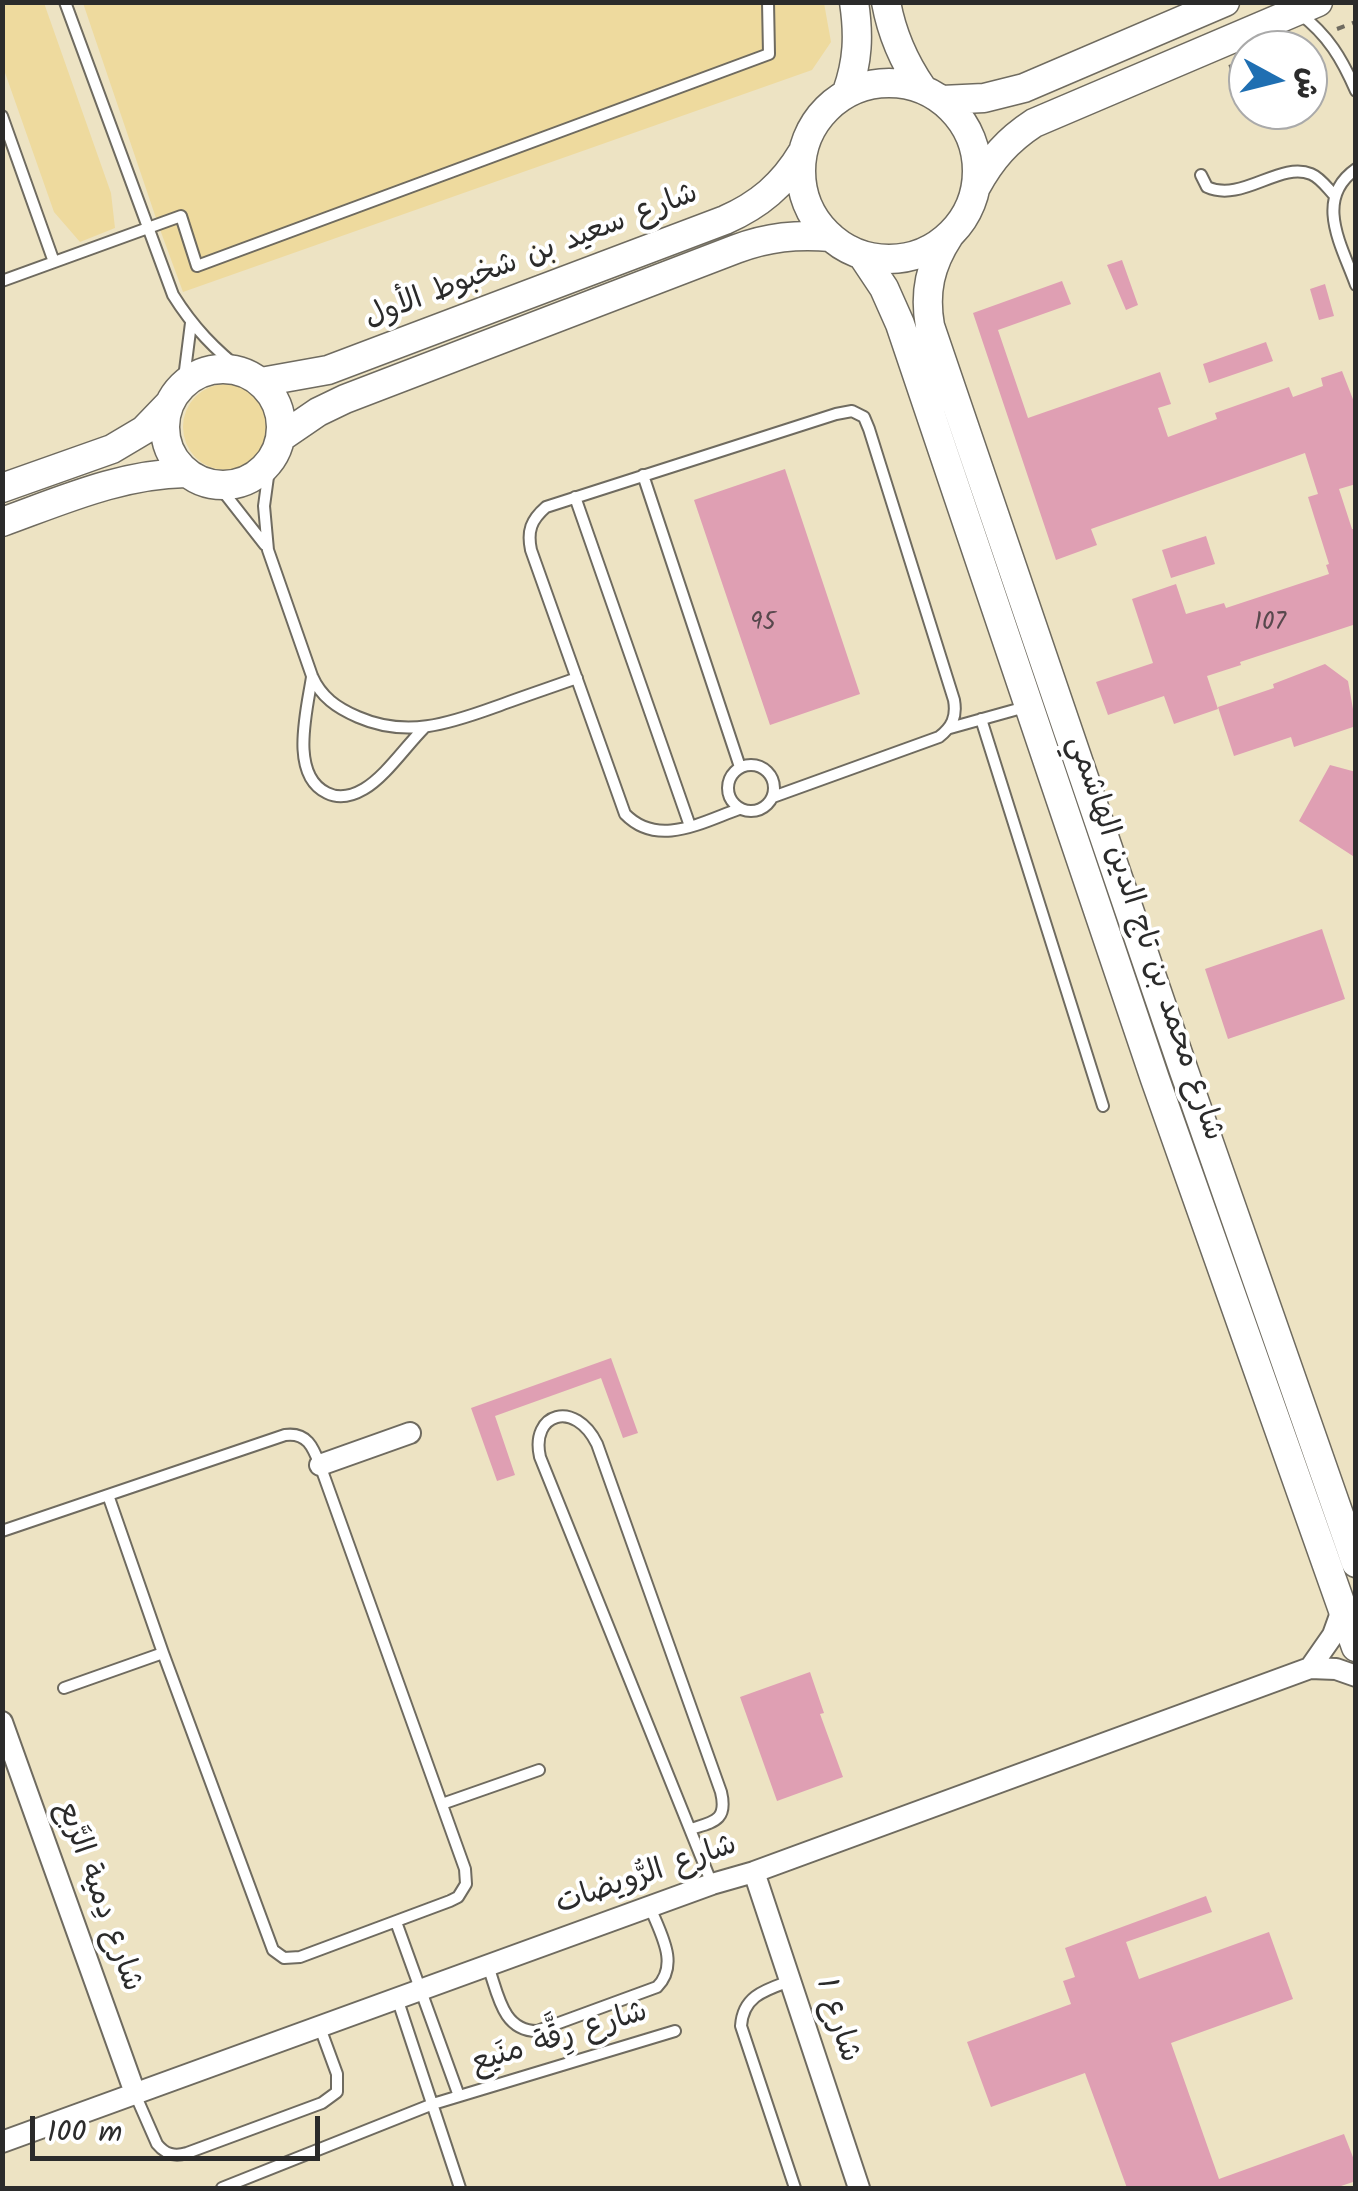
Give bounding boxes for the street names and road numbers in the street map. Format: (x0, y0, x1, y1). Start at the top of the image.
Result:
street label: شارع سعيد بن شخبوط الأول (360, 178, 704, 338)
street label: شارع محمد بن تاج الدين الهاشمي (1057, 732, 1229, 1146)
street label: شارع دِمية الرَّبع (46, 1797, 148, 1997)
street label: شارع الرُّويضات (552, 1829, 742, 1925)
street label: شارع 1 (805, 1974, 865, 2068)
street label: شارع رِقَّة منَيع (468, 1996, 652, 2084)

